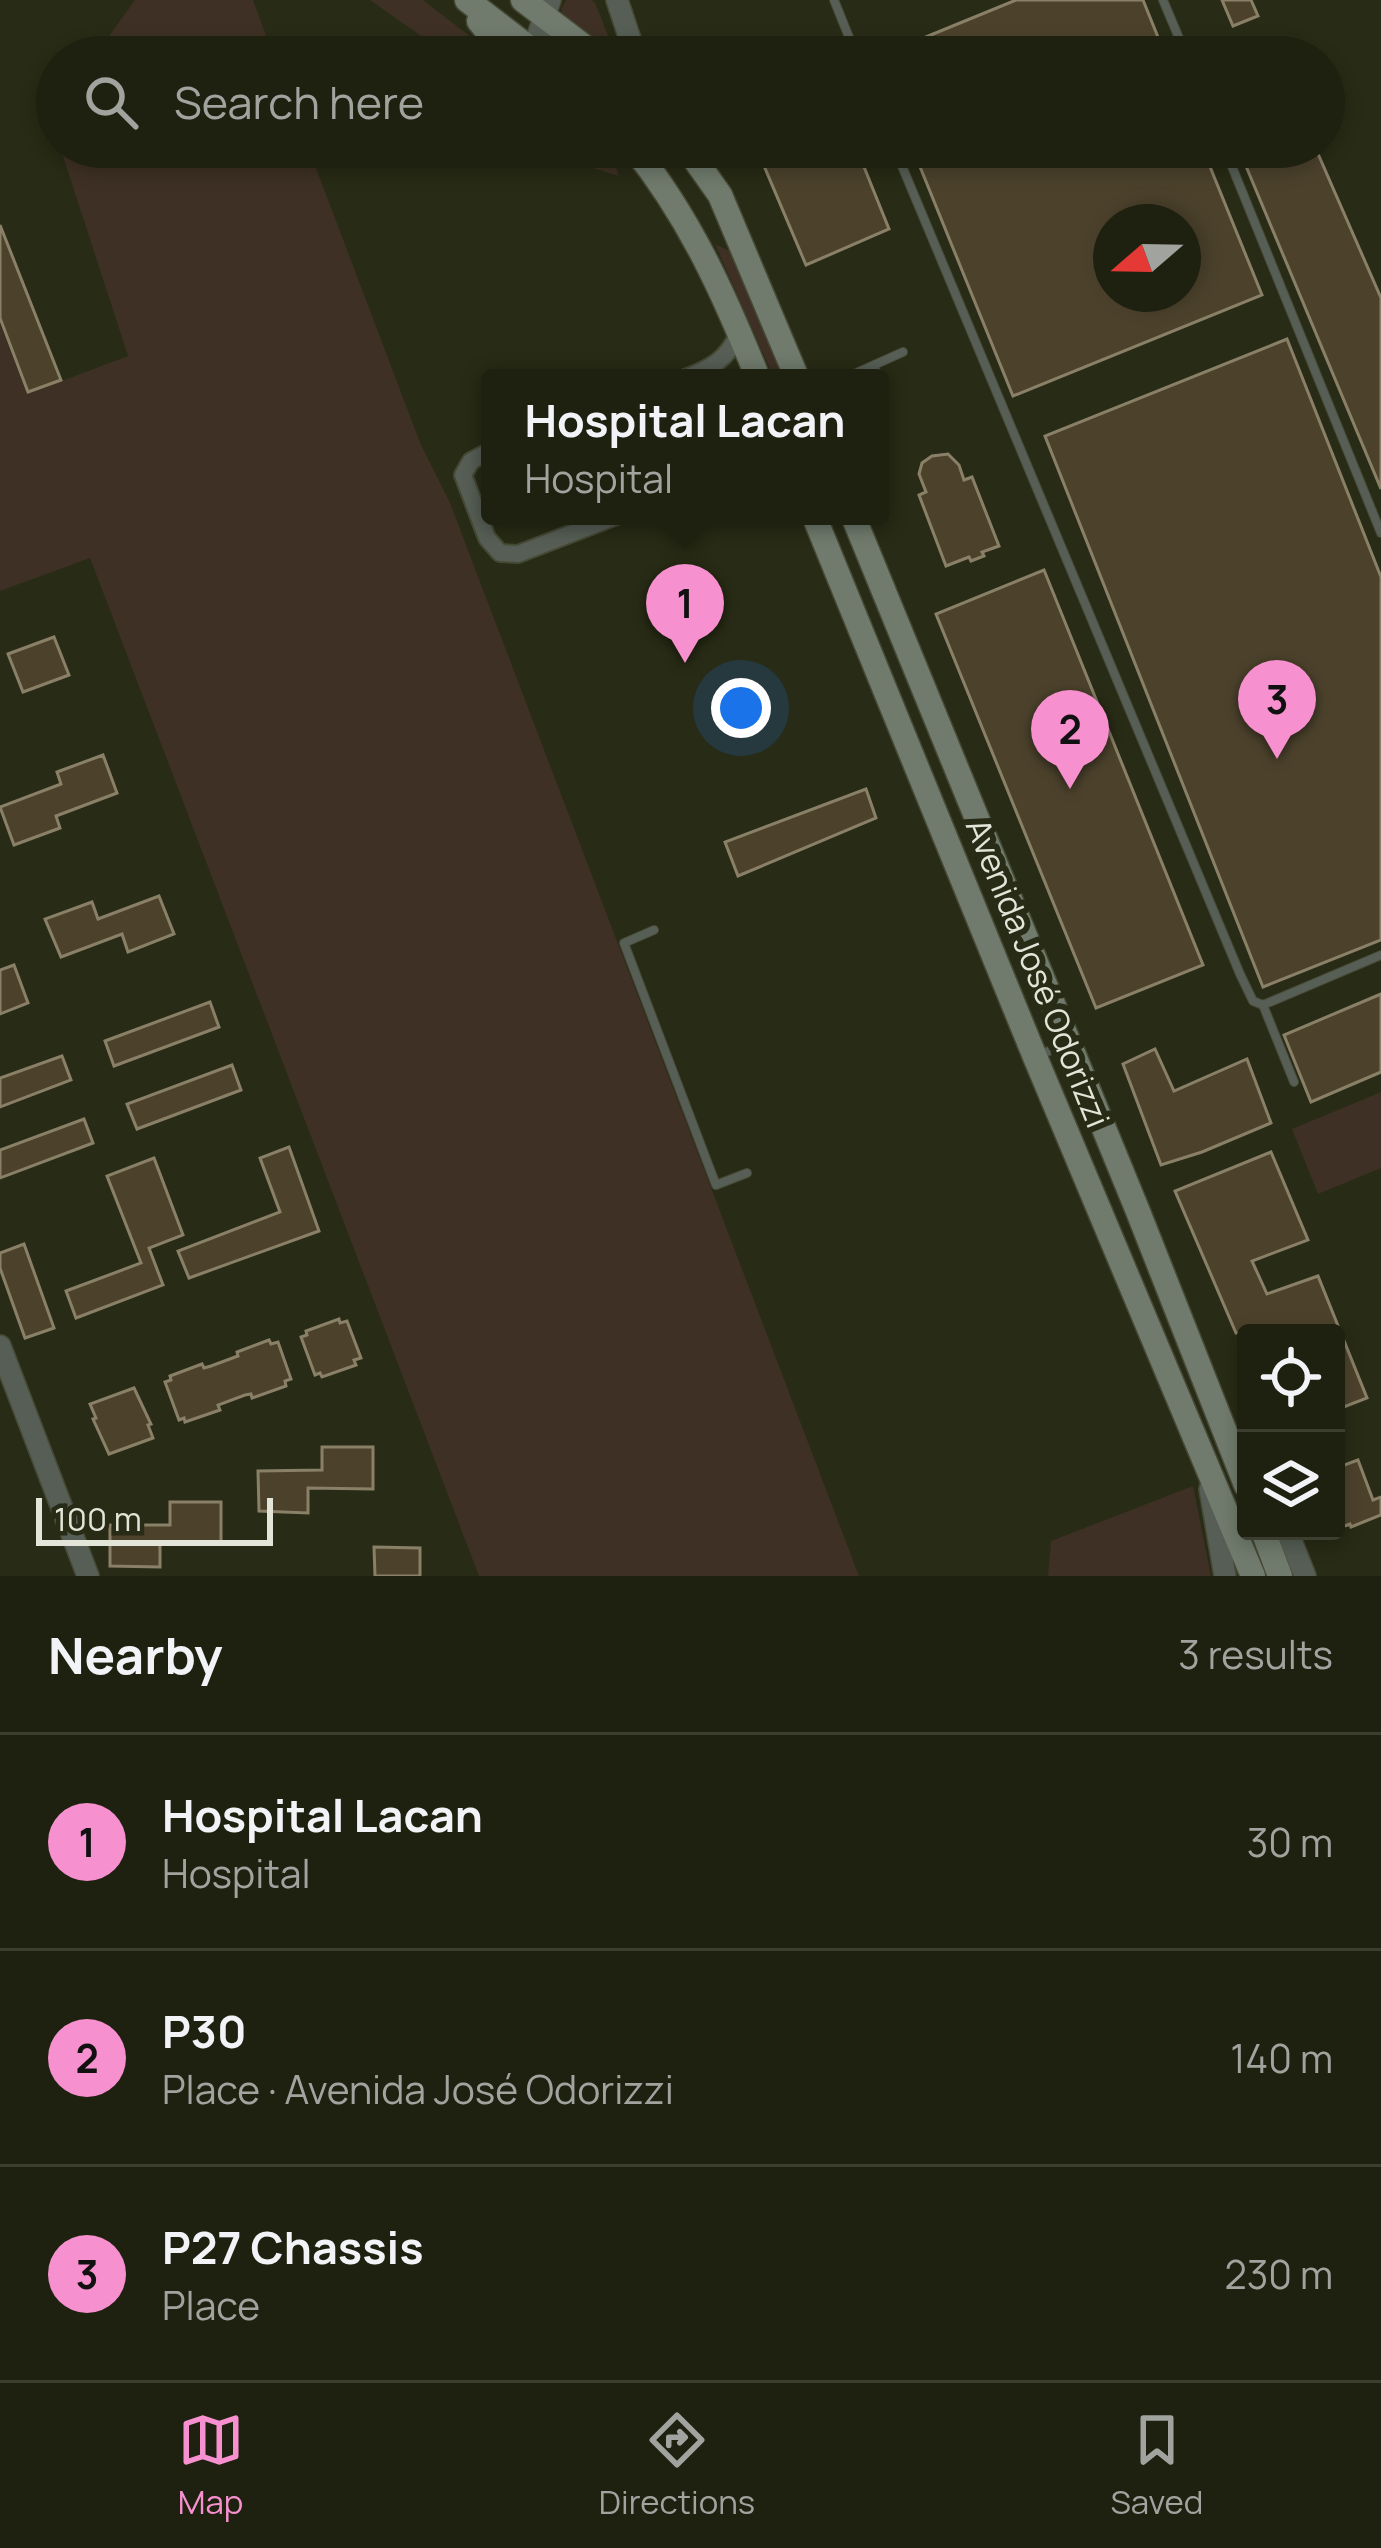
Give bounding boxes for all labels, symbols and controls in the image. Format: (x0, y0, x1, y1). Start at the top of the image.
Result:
search box (36, 36, 1345, 168)
icon: search (78, 69, 144, 135)
text: Search here (174, 71, 424, 133)
north arrow (1093, 204, 1201, 312)
popup (481, 369, 889, 525)
text: Hospital Lacan (525, 389, 845, 451)
text: Hospital (525, 451, 673, 505)
pin: 1 (646, 564, 724, 663)
pin: 3 (1238, 660, 1316, 759)
your location (711, 678, 771, 738)
pin: 2 (1031, 690, 1109, 789)
street label: Avenida José Odorizzi (956, 812, 1121, 1134)
map controls (1237, 1324, 1345, 1540)
button: locate (1237, 1324, 1345, 1432)
button: layers (1237, 1432, 1345, 1540)
scale bar (36, 1492, 273, 1545)
text: 100 m (54, 1496, 142, 1541)
text: Nearby (48, 1620, 223, 1689)
text: 3 results (1178, 1627, 1333, 1681)
text: Hospital Lacan (162, 1784, 483, 1846)
text: 1 (78, 1815, 96, 1869)
text: 30 m (1247, 1815, 1333, 1869)
text: Hospital (162, 1846, 311, 1900)
text: P30 (162, 2000, 247, 2062)
text: 2 (75, 2031, 99, 2085)
text: 140 m (1230, 2031, 1333, 2085)
text: Place · Avenida José Odorizzi (162, 2062, 674, 2116)
text: P27 Chassis (162, 2216, 424, 2278)
text: 3 (76, 2247, 98, 2301)
text: 230 m (1225, 2247, 1333, 2301)
text: Place (162, 2278, 260, 2332)
tab: Map (178, 2407, 244, 2524)
tab: Directions (599, 2407, 755, 2524)
tab: Saved (1110, 2407, 1203, 2524)

